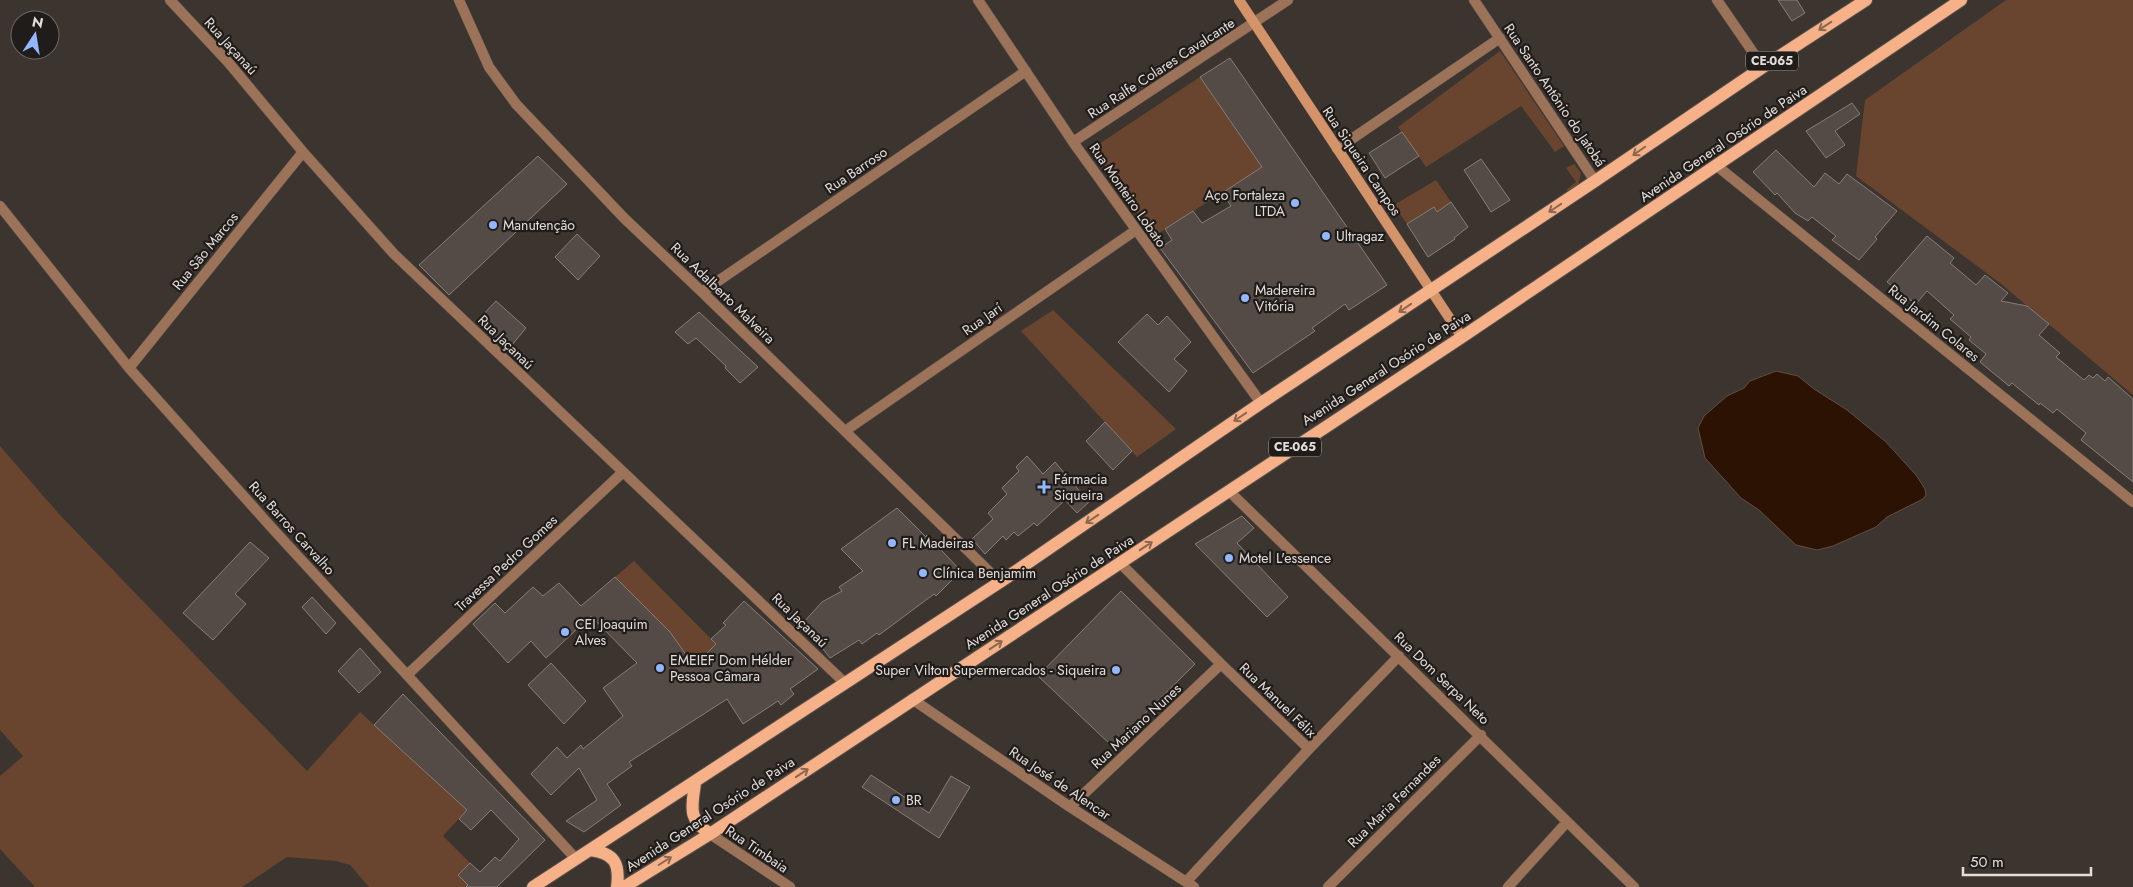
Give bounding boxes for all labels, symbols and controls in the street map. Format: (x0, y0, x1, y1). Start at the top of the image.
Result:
north arrow (10, 10, 60, 60)
text: N (30, 11, 45, 33)
street label: Rua Jaçanaú (200, 13, 262, 79)
street label: Rua Ralfe Colares Cavalcante (1083, 13, 1239, 123)
street label: Rua Santo Antônio do Jatobá (1499, 19, 1611, 171)
one-way arrow (1819, 22, 1833, 32)
road number: CE-065 (1746, 51, 1798, 70)
street label: Avenida General Osório de Paiva (1635, 79, 1811, 207)
street label: Rua Siqueira Campos (1318, 102, 1406, 220)
street label: Rua Monteiro Lobato (1085, 139, 1172, 251)
street label: Rua Barroso (821, 142, 891, 198)
one-way arrow (1632, 146, 1646, 156)
place label: Aço Fortaleza LTDA (1205, 185, 1286, 221)
marker: Aço Fortaleza LTDA (1289, 197, 1301, 209)
one-way arrow (1548, 203, 1562, 213)
street label: Rua São Marcos (167, 207, 243, 294)
place label: Manutenção (503, 215, 575, 235)
marker: Manutenção (487, 219, 499, 231)
place label: Ultragaz (1336, 226, 1385, 246)
marker: Ultragaz (1320, 230, 1332, 242)
street label: Rua Adalberto Malveira (666, 238, 780, 348)
place label: Madereira Vitória (1255, 280, 1315, 316)
street label: Rua Jardim Colares (1884, 280, 1984, 366)
marker: Madereira Vitória (1239, 292, 1251, 304)
street label: Rua Jarí (958, 297, 1007, 340)
one-way arrow (1398, 303, 1412, 313)
street label: Avenida General Osório de Paiva (1298, 306, 1474, 430)
street label: Rua Jaçanaú (473, 310, 539, 374)
one-way arrow (1234, 412, 1248, 422)
road number: CE-065 (1269, 438, 1321, 457)
place label: Fármacia Siqueira (1054, 469, 1107, 505)
street label: Rua Barros Carvalho (244, 477, 340, 580)
marker: Fármacia Siqueira (1038, 481, 1050, 493)
street label: Travessa Pedro Gomes (450, 510, 562, 616)
one-way arrow (1085, 514, 1099, 524)
street label: Avenida General Osório de Paiva (961, 530, 1137, 654)
place label: FL Madeiras (902, 533, 974, 553)
marker: FL Madeiras (886, 537, 898, 549)
one-way arrow (1139, 541, 1153, 551)
place label: Motel L'essence (1239, 548, 1331, 568)
marker: Motel L'essence (1223, 552, 1235, 564)
place label: Clínica Benjamim (933, 563, 1036, 583)
marker: Clínica Benjamim (917, 567, 929, 579)
street label: Rua Jaçanaú (767, 588, 833, 652)
place label: CEI Joaquim Alves (575, 614, 648, 650)
marker: CEI Joaquim Alves (559, 626, 571, 638)
street label: Rua Dom Serpa Neto (1390, 627, 1495, 729)
one-way arrow (988, 639, 1002, 649)
place label: EMEIEF Dom Hélder Pessoa Câmara (670, 650, 792, 686)
street label: Rua Manuel Félix (1235, 658, 1321, 742)
place label: Super Vilton Supermercados - Siqueira (875, 660, 1106, 680)
marker: EMEIEF Dom Hélder Pessoa Câmara (654, 662, 666, 674)
marker: Super Vilton Supermercados - Siqueira (1110, 664, 1122, 676)
street label: Rua Mariano Nunes (1086, 679, 1186, 773)
street label: Rua José de Alencar (1005, 741, 1115, 825)
street label: Rua Maria Fernandes (1343, 750, 1445, 852)
street label: Avenida General Osório de Paiva (622, 752, 798, 876)
one-way arrow (794, 768, 808, 778)
place label: BR (906, 790, 922, 810)
marker: BR (890, 794, 902, 806)
street label: Rua Timbaia (721, 820, 793, 878)
scale bar (1963, 844, 2090, 876)
text: 50 m (1970, 851, 2004, 873)
one-way arrow (658, 856, 672, 866)

